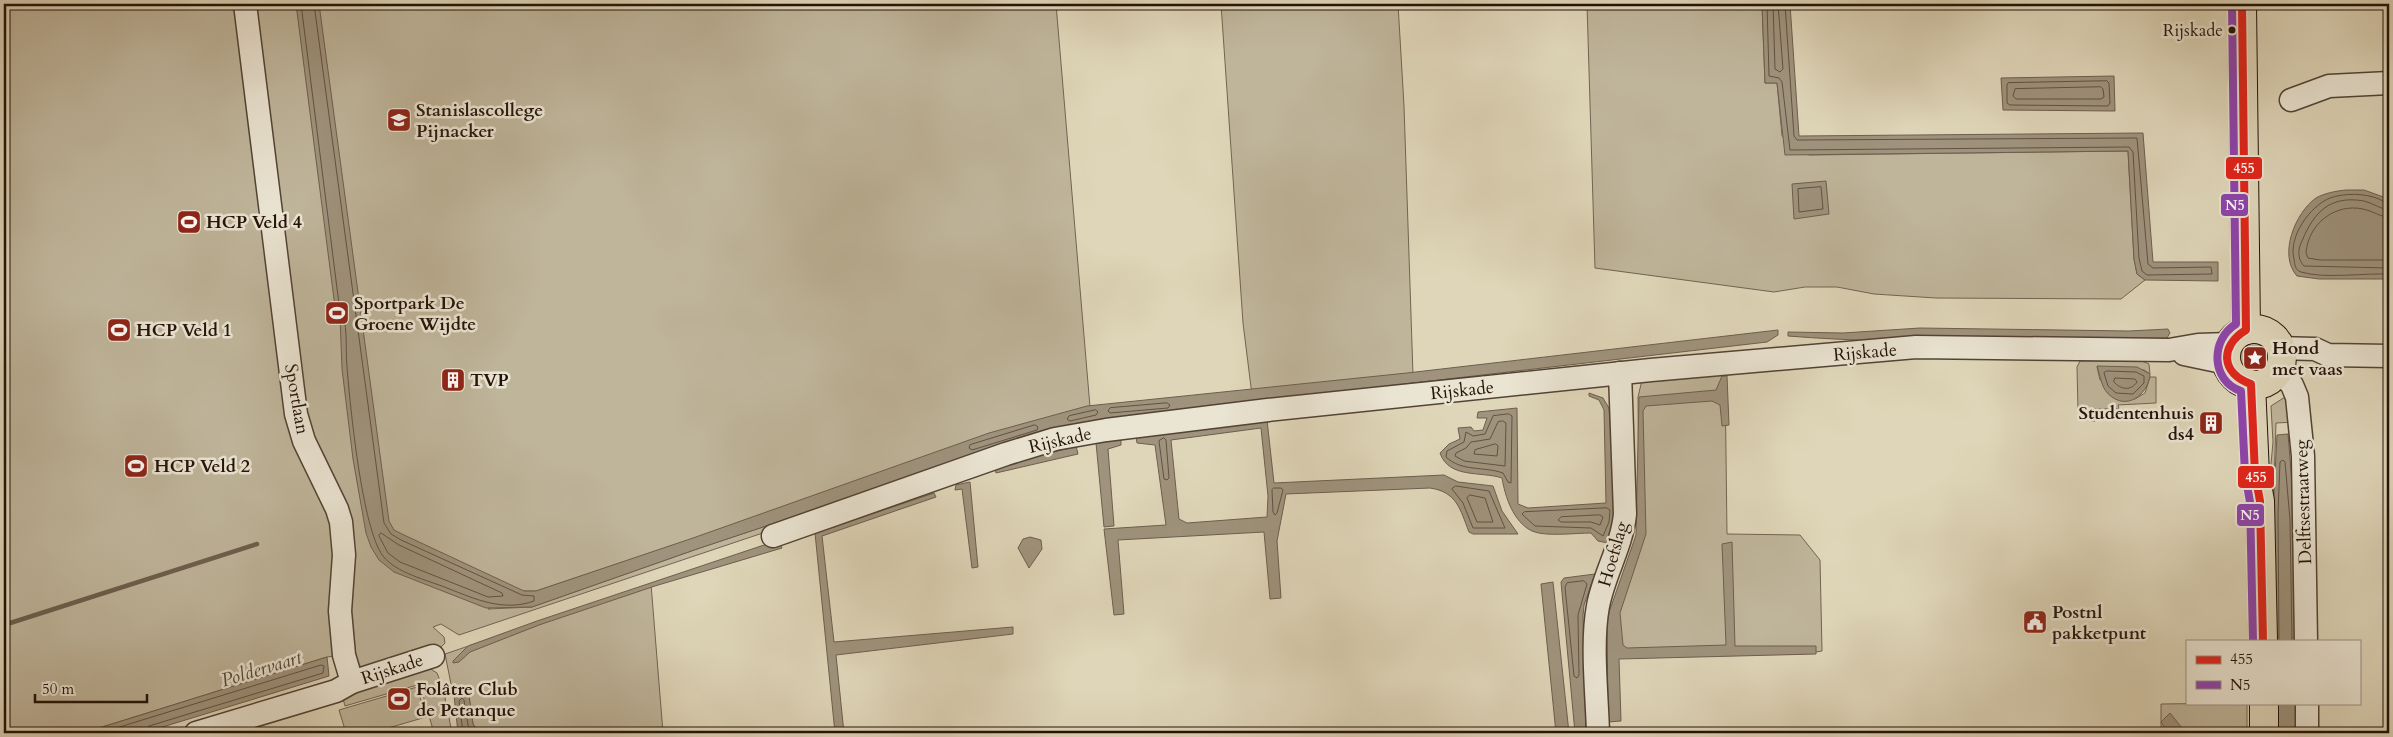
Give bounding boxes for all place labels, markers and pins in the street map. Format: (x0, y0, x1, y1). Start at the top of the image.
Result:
place label: Rijskade (2163, 19, 2223, 42)
marker: Rijskade (2227, 25, 2237, 35)
place label: Stanislascollege Pijnacker (416, 98, 543, 144)
school or university icon: Stanislascollege Pijnacker (386, 107, 412, 133)
sports icon: HCP Veld 4 (176, 209, 202, 235)
place label: HCP Veld 4 (206, 210, 302, 235)
place label: Sportpark De Groene Wijdte (354, 291, 476, 337)
sports icon: Sportpark De Groene Wijdte (324, 300, 350, 326)
sports icon: HCP Veld 1 (106, 317, 132, 343)
place label: HCP Veld 1 (136, 318, 232, 343)
place label: Hond met vaas (2272, 336, 2343, 382)
place icon: Hond met vaas (2242, 345, 2268, 371)
building icon: TVP (440, 367, 466, 393)
place label: TVP (470, 368, 509, 393)
place label: Studentenhuis ds4 (2078, 401, 2194, 447)
building icon: Studentenhuis ds4 (2198, 410, 2224, 436)
sports icon: HCP Veld 2 (123, 453, 149, 479)
place label: HCP Veld 2 (154, 454, 250, 479)
place label: Postnl pakketpunt (2052, 600, 2147, 646)
public building icon: Postnl pakketpunt (2022, 609, 2048, 635)
place label: Folâtre Club de Petanque (416, 677, 518, 723)
sports icon: Folâtre Club de Petanque (386, 686, 412, 712)

